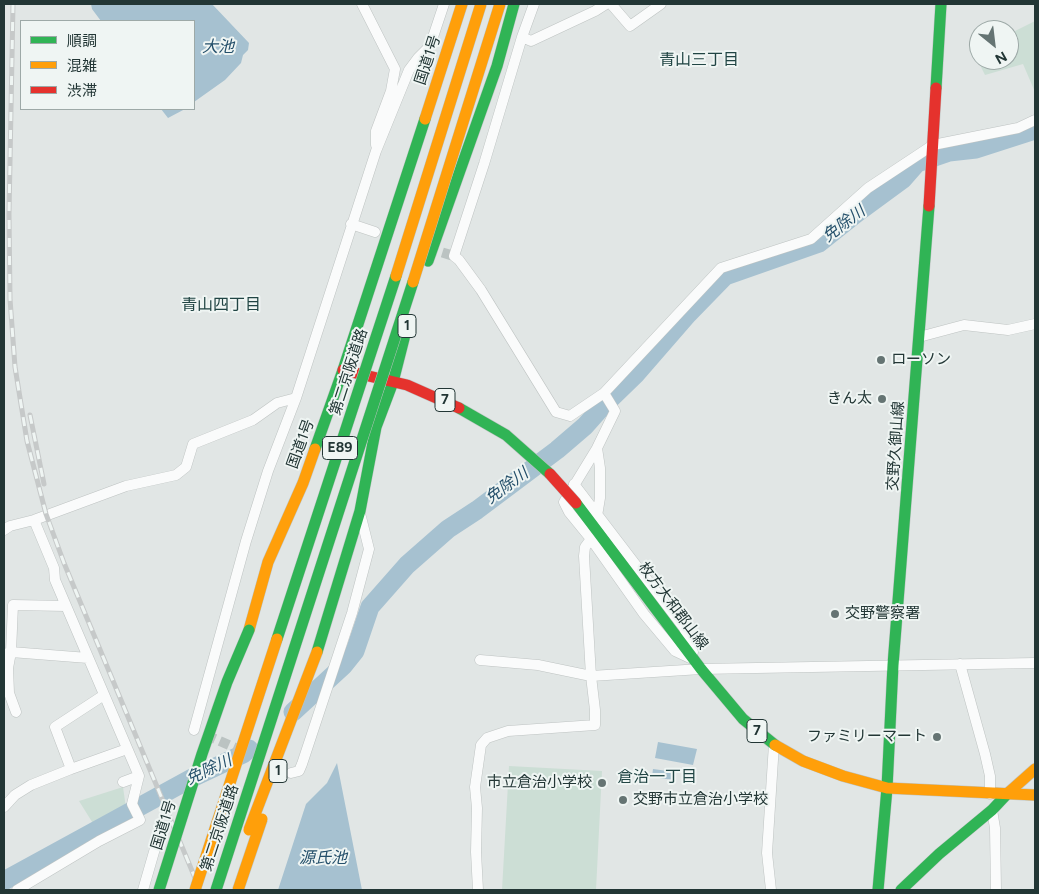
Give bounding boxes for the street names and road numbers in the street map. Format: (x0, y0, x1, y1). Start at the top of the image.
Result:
street label: 国道1号 (412, 33, 444, 87)
road number: 1 (398, 314, 416, 338)
street label: 第二京阪道路 (327, 326, 371, 418)
road number: 7 (435, 388, 455, 412)
street label: 交野久御山線 (884, 400, 908, 492)
street label: 国道1号 (284, 417, 318, 471)
road number: E89 (322, 436, 358, 459)
street label: 枚方大和郡山線 (634, 559, 712, 653)
road number: 7 (747, 719, 767, 742)
road number: 1 (269, 759, 287, 782)
street label: 第二京阪道路 (198, 782, 242, 874)
street label: 国道1号 (148, 798, 180, 852)

